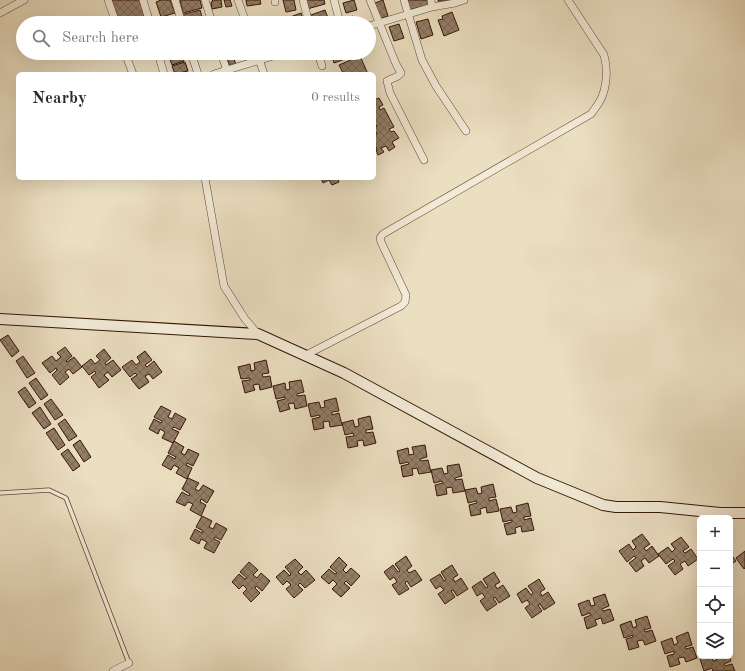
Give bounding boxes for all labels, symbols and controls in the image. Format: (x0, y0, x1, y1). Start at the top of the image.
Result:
search box (16, 16, 376, 60)
icon: search (30, 27, 52, 49)
text: Search here (62, 31, 139, 46)
text: Nearby (32, 90, 87, 107)
text: 0 results (311, 91, 360, 104)
map controls (697, 515, 733, 659)
button: + (697, 515, 733, 551)
button: − (697, 551, 733, 587)
button: locate (697, 587, 733, 623)
button: layers (697, 623, 733, 659)

